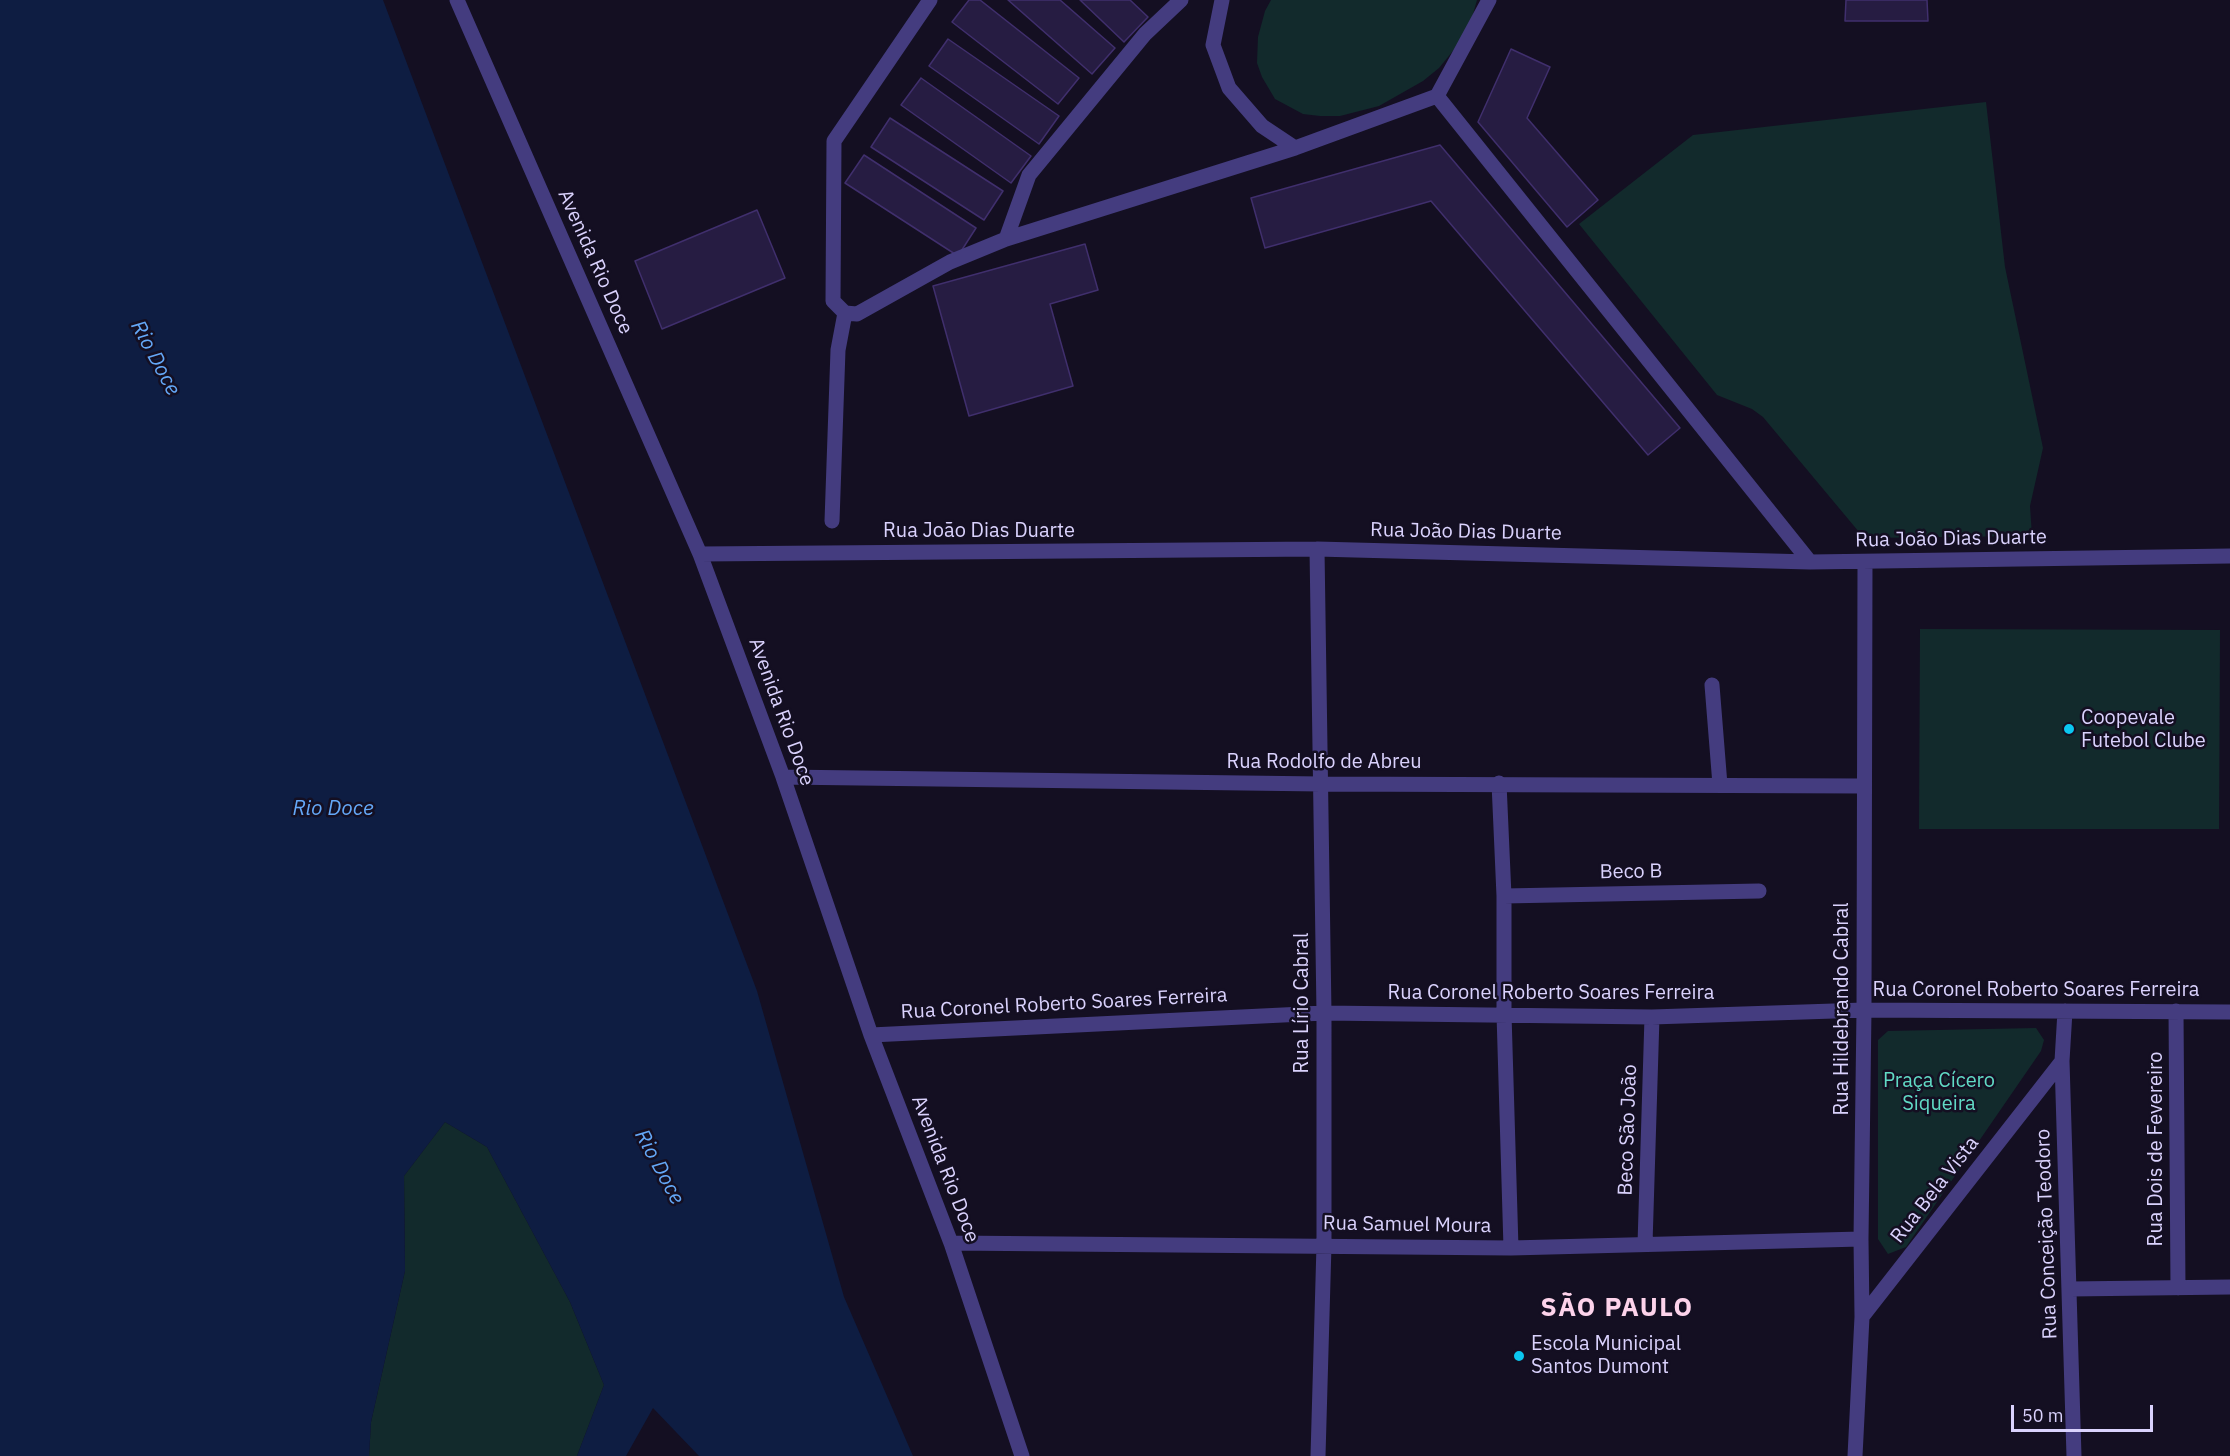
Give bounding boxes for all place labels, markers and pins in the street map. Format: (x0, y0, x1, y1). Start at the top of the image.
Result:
place label: Coopevale Futebol Clube (2081, 706, 2206, 753)
marker: Coopevale Futebol Clube (2062, 722, 2076, 736)
place label: Escola Municipal Santos Dumont (1531, 1332, 1681, 1379)
marker: Escola Municipal Santos Dumont (1512, 1349, 1526, 1363)

